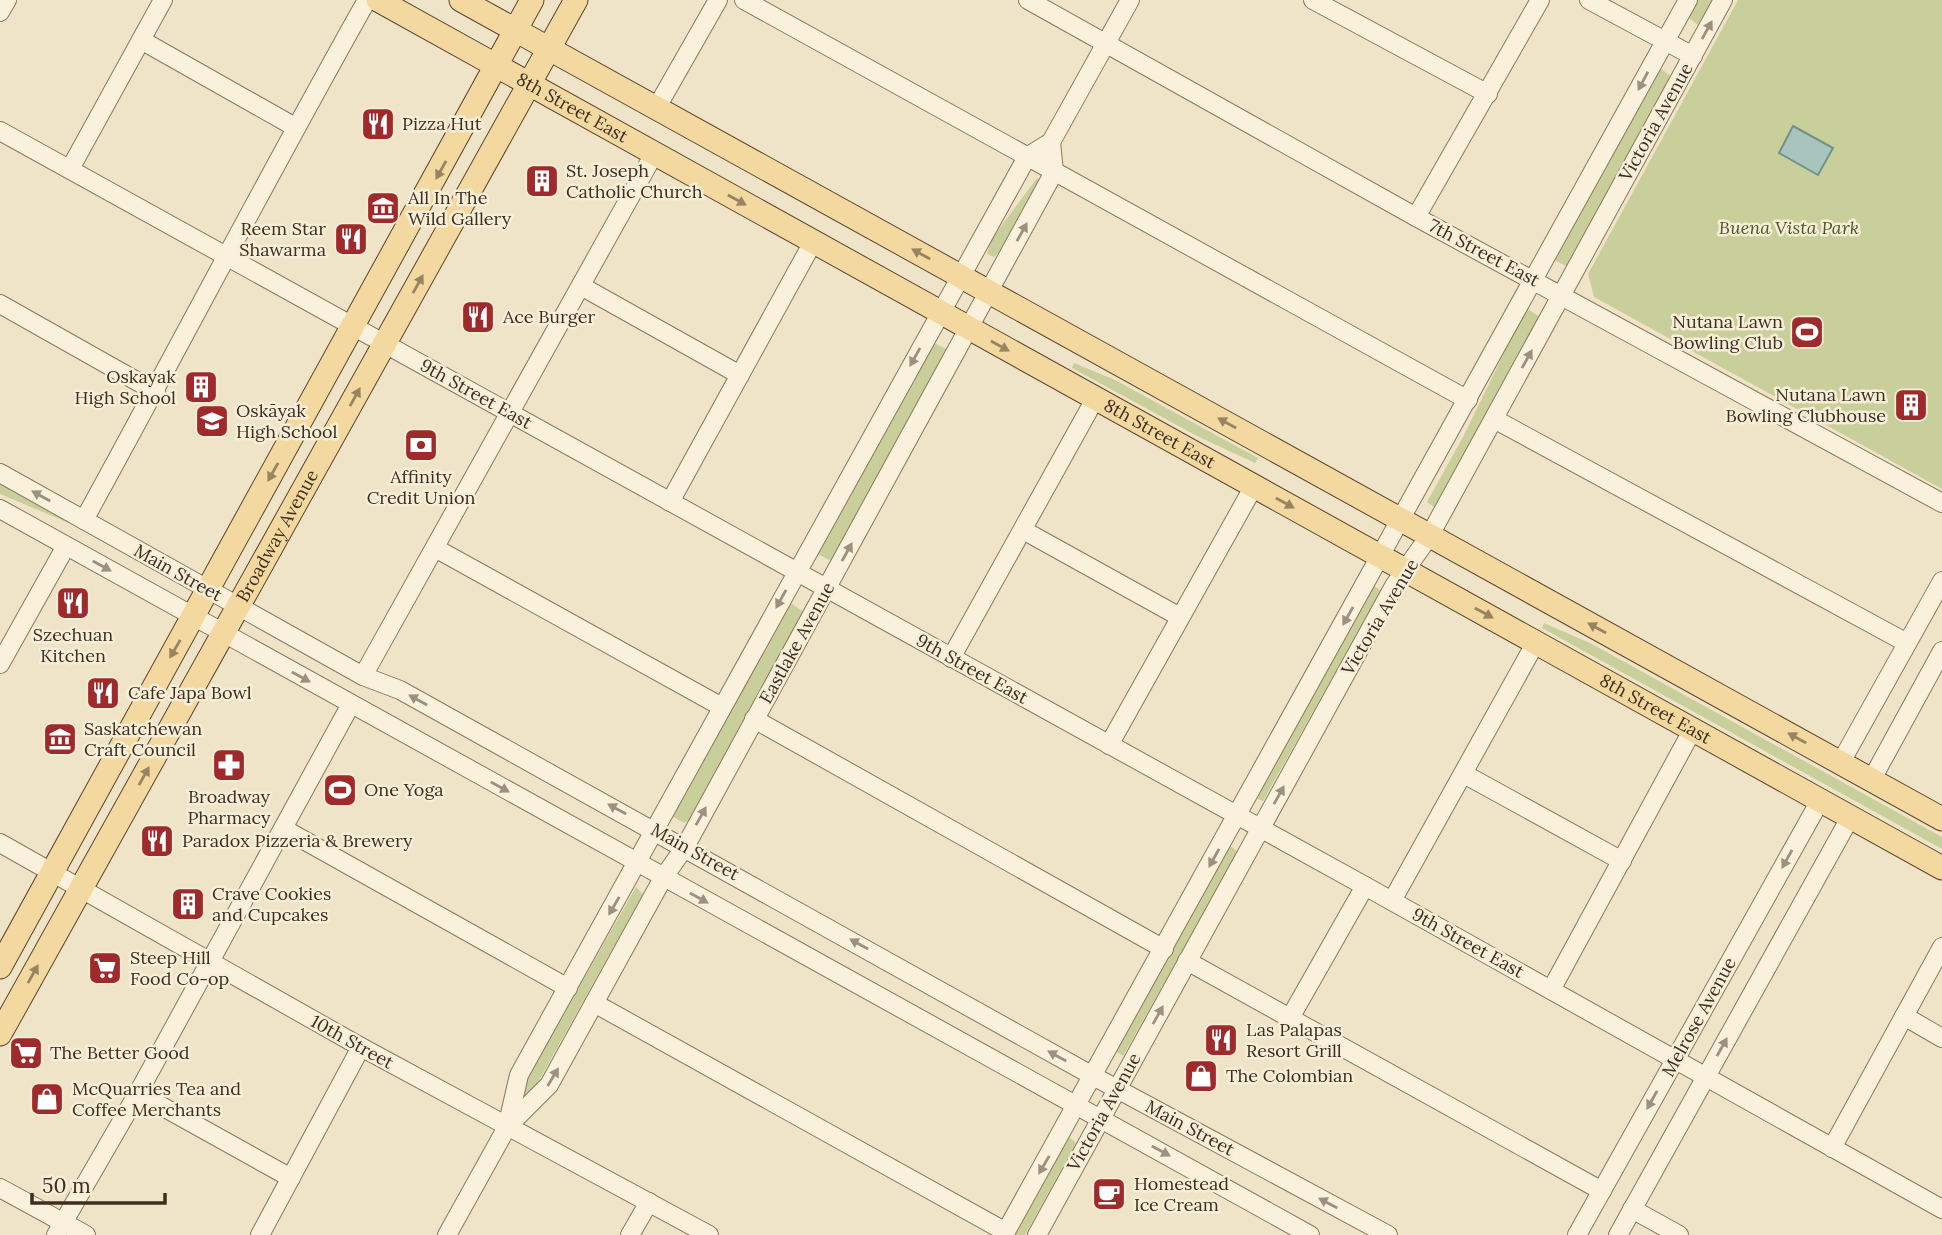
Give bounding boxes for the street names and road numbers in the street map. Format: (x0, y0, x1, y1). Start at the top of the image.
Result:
street label: Victoria Avenue (1613, 58, 1698, 186)
street label: 8th Street East (512, 67, 632, 148)
street label: 7th Street East (1425, 214, 1544, 291)
street label: 9th Street East (416, 353, 536, 434)
street label: 8th Street East (1100, 393, 1220, 474)
street label: Broadway Avenue (231, 465, 323, 606)
street label: Main Street (130, 539, 227, 606)
street label: Victoria Avenue (1335, 554, 1423, 680)
street label: Eastlake Avenue (754, 578, 839, 707)
street label: 9th Street East (912, 628, 1032, 709)
street label: 8th Street East (1596, 668, 1716, 749)
street label: Main Street (647, 818, 744, 885)
street label: 9th Street East (1408, 902, 1528, 983)
street label: Melrose Avenue (1656, 953, 1741, 1081)
street label: 10th Street (307, 1009, 398, 1074)
street label: Victoria Avenue (1061, 1048, 1146, 1176)
street label: Main Street (1142, 1095, 1239, 1161)

